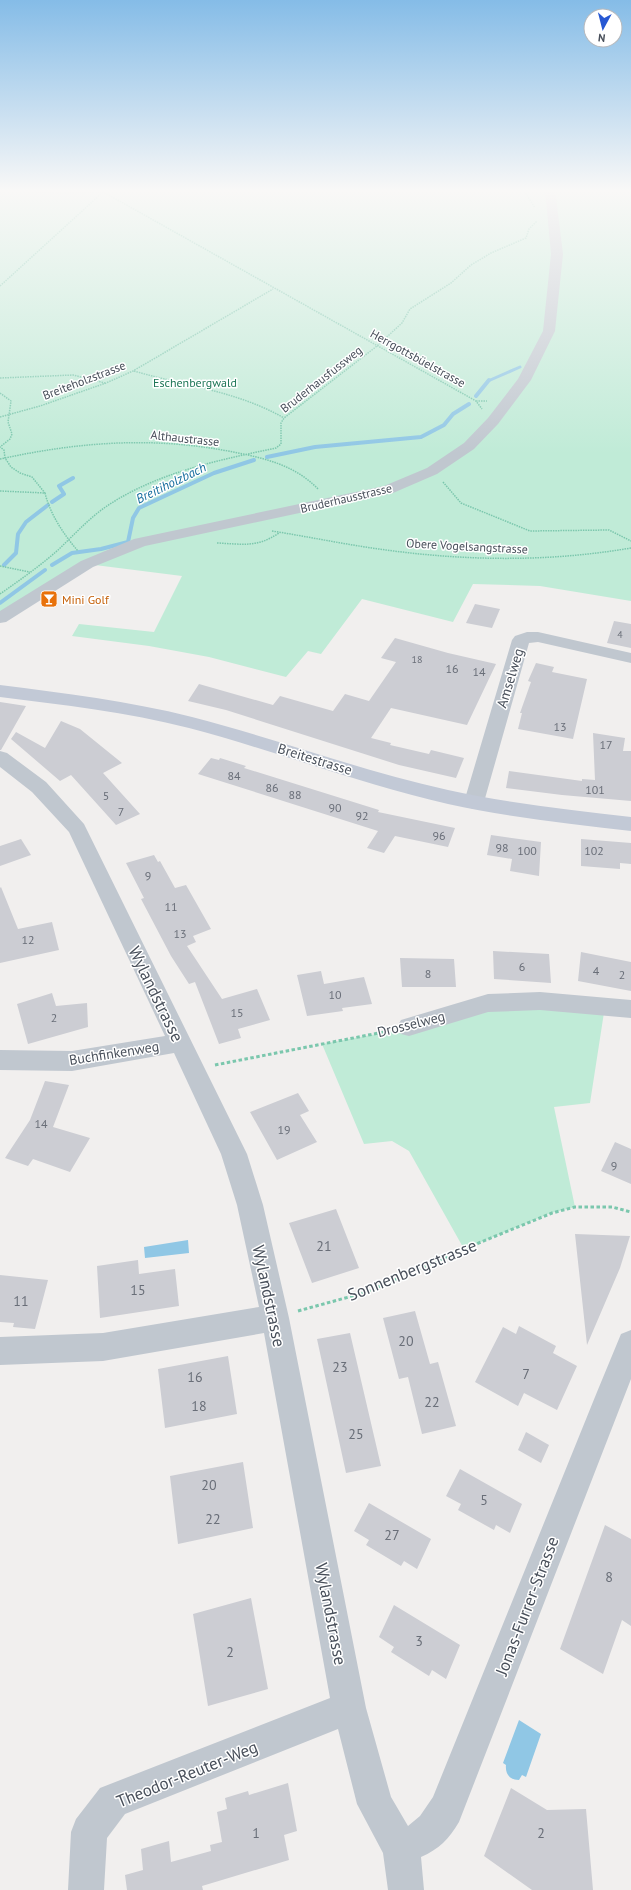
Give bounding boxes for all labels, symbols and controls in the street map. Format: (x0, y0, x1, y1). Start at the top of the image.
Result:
north arrow (583, 8, 623, 48)
text: N (597, 31, 606, 45)
street label: Herrgottsbüelstrasse (368, 326, 468, 390)
street label: Bruderhausfussweg (277, 342, 365, 416)
street label: Breiteholzstrasse (40, 357, 128, 403)
park label: Eschenbergwald (153, 375, 237, 390)
street label: Althaustrasse (150, 427, 220, 449)
water label: Breitiholzbach (133, 459, 209, 507)
street label: Bruderhausstrasse (299, 480, 393, 516)
street label: Obere Vogelsangstrasse (406, 535, 528, 557)
bar icon: Mini Golf (39, 589, 59, 609)
place label: Mini Golf (62, 592, 110, 607)
house number: 4 (617, 628, 623, 641)
street label: Amselweg (492, 646, 528, 710)
house number: 18 (412, 653, 422, 666)
house number: 16 (445, 661, 459, 676)
house number: 14 (472, 664, 486, 679)
house number: 13 (553, 719, 567, 734)
house number: 17 (599, 737, 613, 752)
street label: Breitestrasse (276, 739, 354, 779)
house number: 84 (227, 768, 241, 783)
house number: 86 (265, 780, 279, 795)
house number: 101 (585, 782, 605, 797)
house number: 88 (288, 787, 302, 802)
house number: 5 (103, 788, 109, 803)
house number: 90 (328, 800, 342, 815)
house number: 7 (118, 804, 124, 819)
house number: 92 (355, 808, 369, 823)
house number: 96 (432, 828, 446, 843)
house number: 98 (495, 840, 509, 855)
house number: 100 (517, 843, 537, 858)
house number: 102 (584, 843, 604, 858)
house number: 9 (145, 868, 151, 883)
house number: 11 (164, 899, 178, 914)
house number: 13 (173, 926, 187, 941)
house number: 12 (21, 932, 35, 947)
street label: Wylandstrasse (123, 943, 189, 1045)
house number: 6 (519, 959, 525, 974)
house number: 4 (593, 963, 600, 978)
house number: 8 (425, 966, 431, 981)
house number: 2 (619, 967, 625, 982)
house number: 10 (328, 987, 342, 1002)
house number: 15 (230, 1005, 244, 1020)
street label: Drosselweg (375, 1007, 447, 1041)
house number: 2 (51, 1010, 57, 1025)
street label: Buchfinkenweg (68, 1037, 160, 1069)
house number: 14 (34, 1116, 48, 1131)
house number: 19 (277, 1122, 291, 1137)
house number: 9 (611, 1158, 617, 1173)
street label: Sonnenbergstrasse (344, 1234, 480, 1306)
house number: 21 (316, 1237, 332, 1255)
street label: Wylandstrasse (247, 1243, 291, 1349)
house number: 15 (130, 1281, 146, 1299)
house number: 11 (13, 1292, 29, 1310)
house number: 20 (398, 1332, 414, 1350)
house number: 23 (332, 1358, 348, 1376)
house number: 7 (522, 1365, 530, 1383)
house number: 16 (187, 1368, 203, 1386)
house number: 22 (424, 1393, 440, 1411)
house number: 18 (191, 1397, 207, 1415)
house number: 25 (348, 1425, 364, 1443)
house number: 20 (201, 1476, 217, 1494)
house number: 5 (480, 1491, 488, 1509)
house number: 22 (205, 1510, 221, 1528)
house number: 27 (384, 1526, 400, 1544)
street label: Jonas-Furrer-Strasse (490, 1533, 564, 1680)
street label: Wylandstrasse (310, 1561, 352, 1667)
house number: 8 (605, 1568, 613, 1586)
house number: 3 (415, 1632, 423, 1650)
house number: 2 (226, 1643, 234, 1661)
street label: Theodor-Reuter-Weg (113, 1736, 261, 1812)
house number: 1 (252, 1824, 260, 1842)
house number: 2 (537, 1824, 545, 1842)

